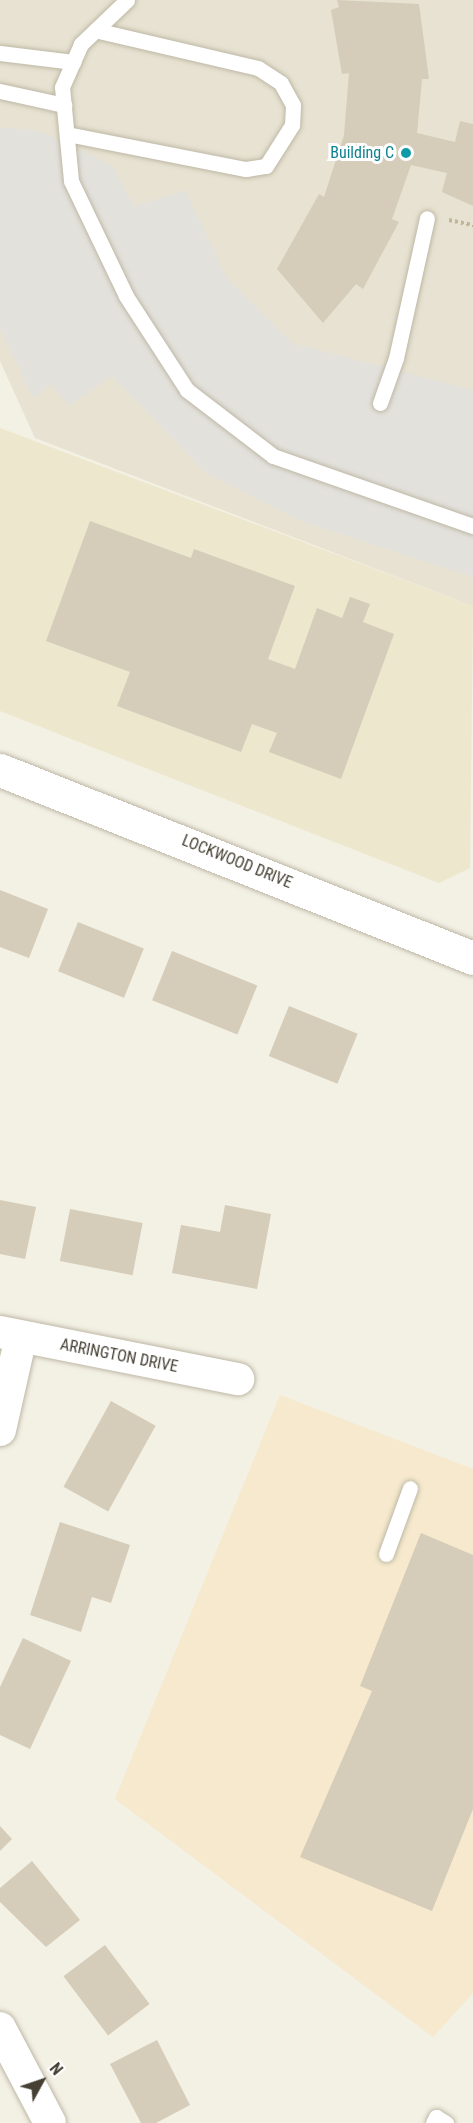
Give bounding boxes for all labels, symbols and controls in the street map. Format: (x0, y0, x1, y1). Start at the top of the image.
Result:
place label: Building C (330, 143, 394, 163)
marker: Building C (399, 146, 413, 160)
street label: LOCKWOOD DRIVE (179, 831, 295, 893)
street label: ARRINGTON DRIVE (59, 1335, 179, 1377)
north arrow (12, 2051, 72, 2111)
text: N (46, 2059, 67, 2079)

